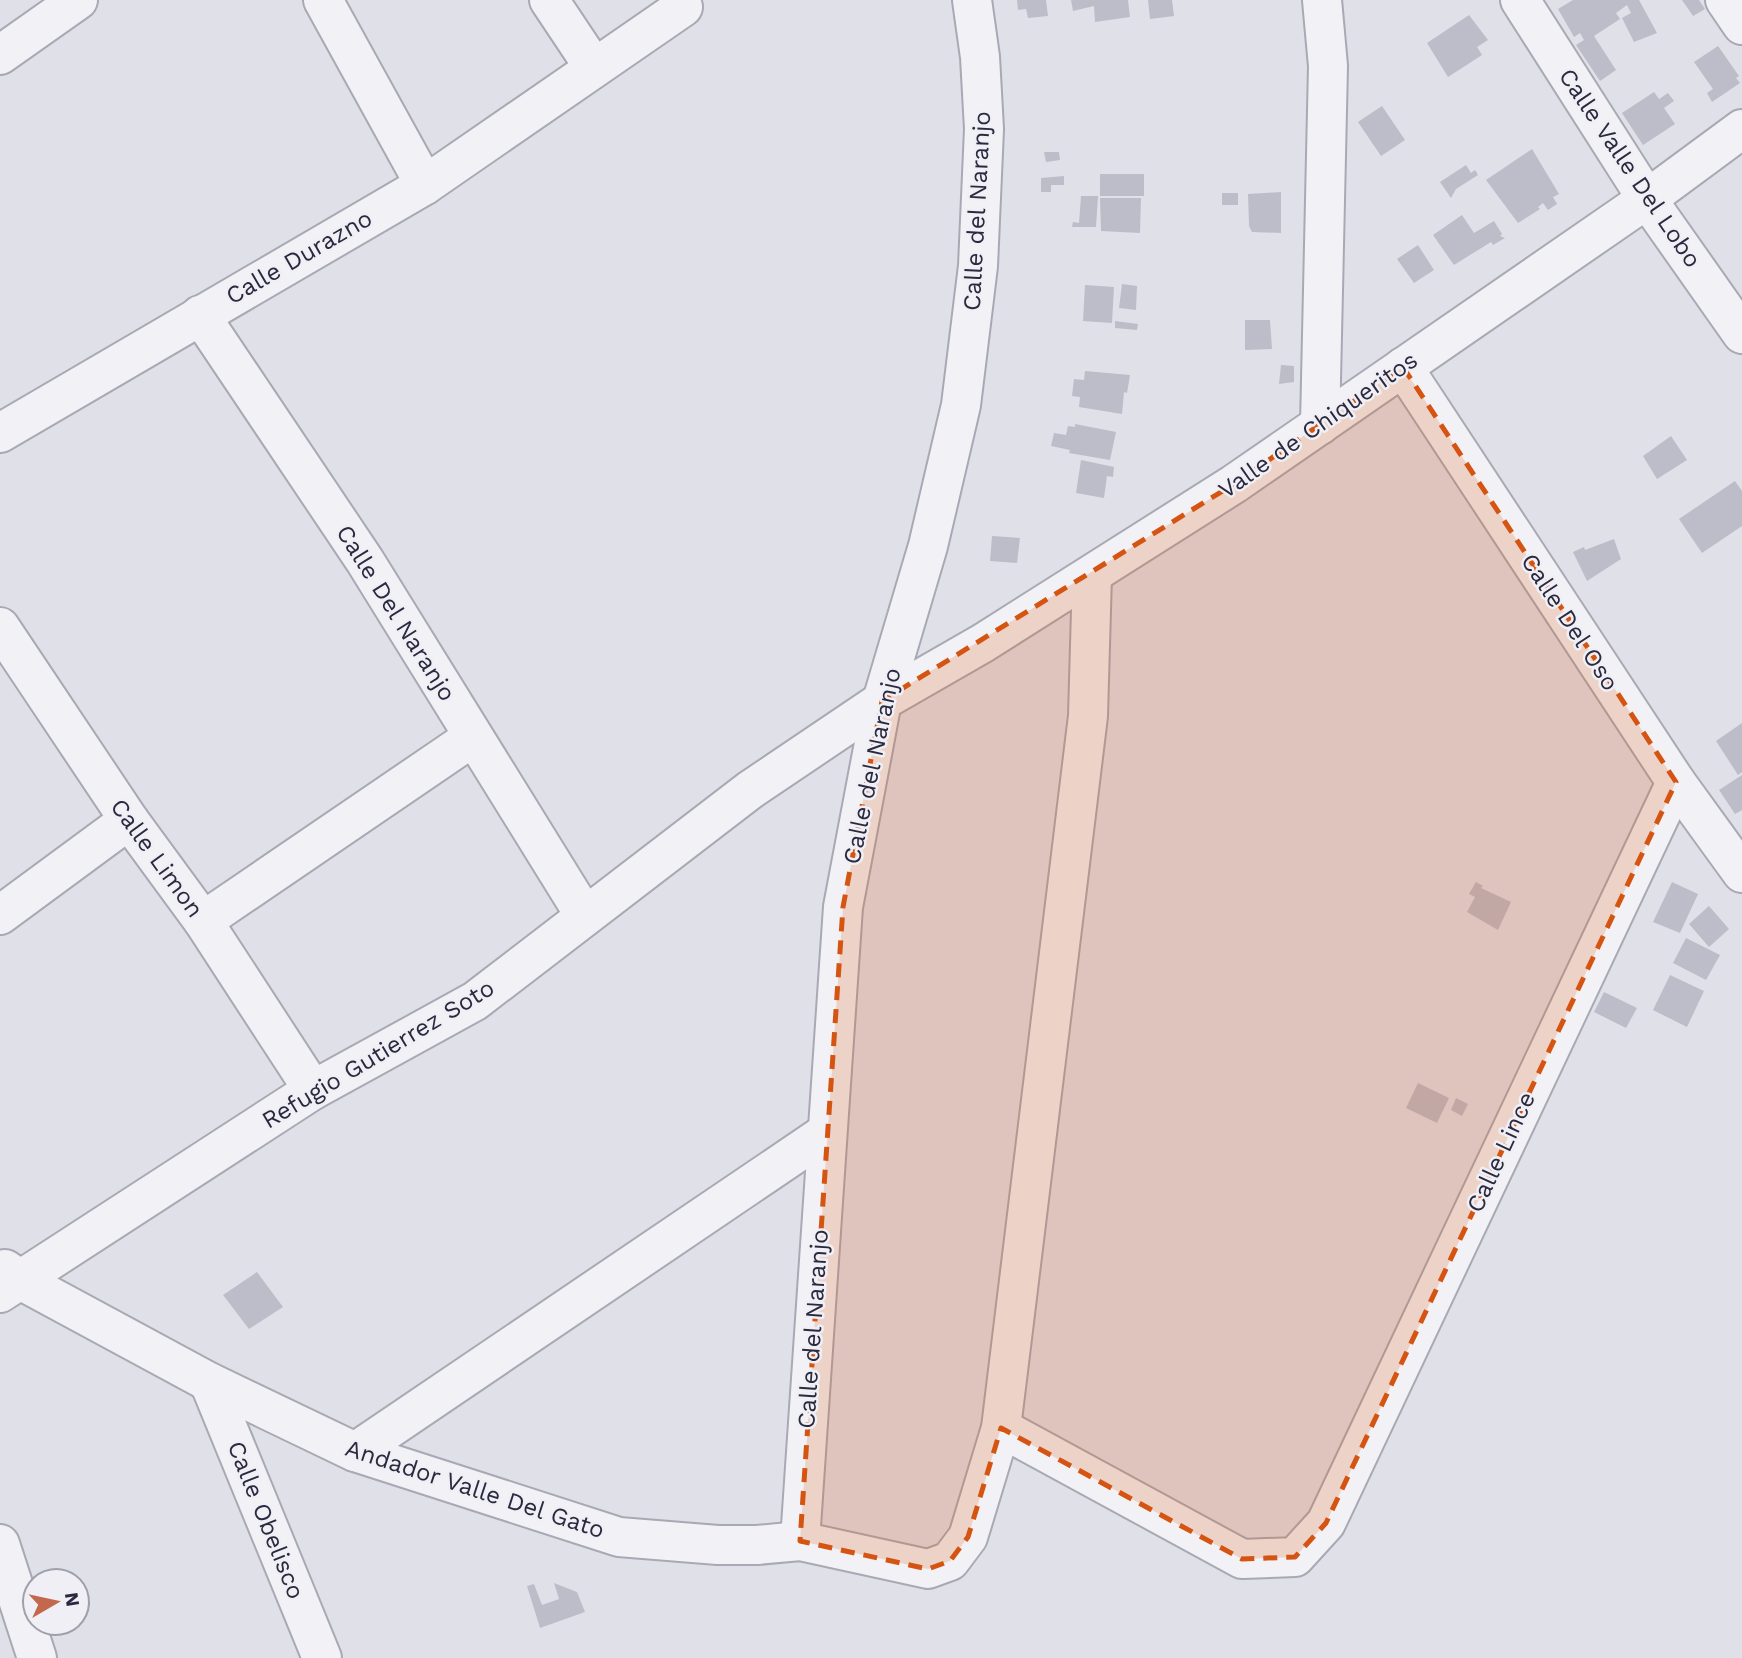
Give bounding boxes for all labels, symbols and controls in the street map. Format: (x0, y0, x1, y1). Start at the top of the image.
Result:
street label: Calle Valle Del Lobo (1553, 63, 1707, 273)
street label: Calle del Naranjo (958, 110, 996, 312)
street label: Calle Durazno (221, 204, 377, 310)
street label: Valle de Chiqueritos (1213, 346, 1423, 504)
street label: Calle Del Naranjo (331, 520, 461, 706)
street label: Calle Del Oso (1515, 548, 1625, 696)
street label: Calle del Naranjo (838, 665, 906, 867)
street label: Calle Limon (105, 793, 209, 923)
street label: Refugio Gutierrez Soto (257, 974, 499, 1134)
street label: Calle Lince (1461, 1087, 1541, 1217)
street label: Calle del Naranjo (792, 1228, 834, 1430)
street label: Andador Valle Del Gato (342, 1434, 608, 1544)
street label: Calle Obelisco (222, 1437, 310, 1603)
north arrow (21, 1567, 91, 1637)
text: N (60, 1591, 85, 1608)

